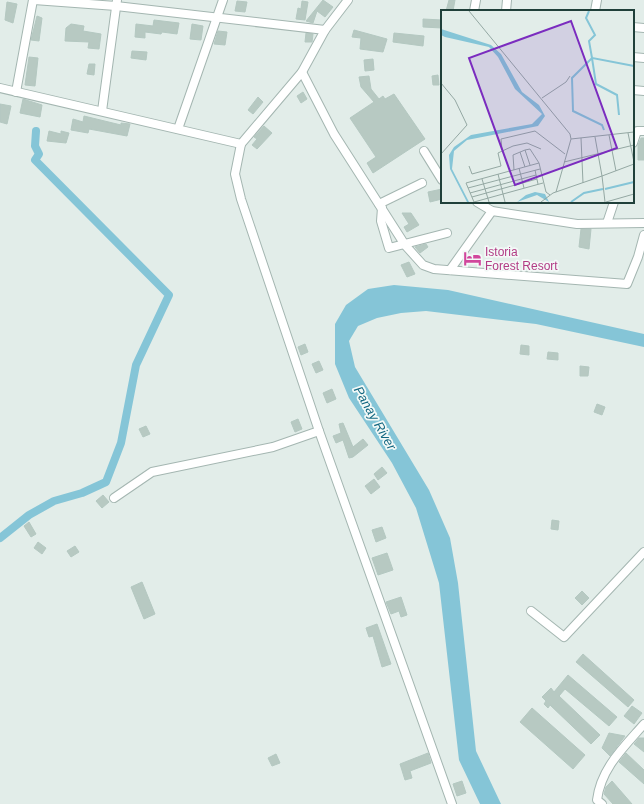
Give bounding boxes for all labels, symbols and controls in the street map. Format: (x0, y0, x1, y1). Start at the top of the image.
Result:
inset map (441, 10, 634, 203)
place label: Istoria Forest Resort (485, 245, 558, 273)
hotel icon: Istoria Forest Resort (462, 249, 482, 269)
water label: Panay River (351, 384, 400, 453)

